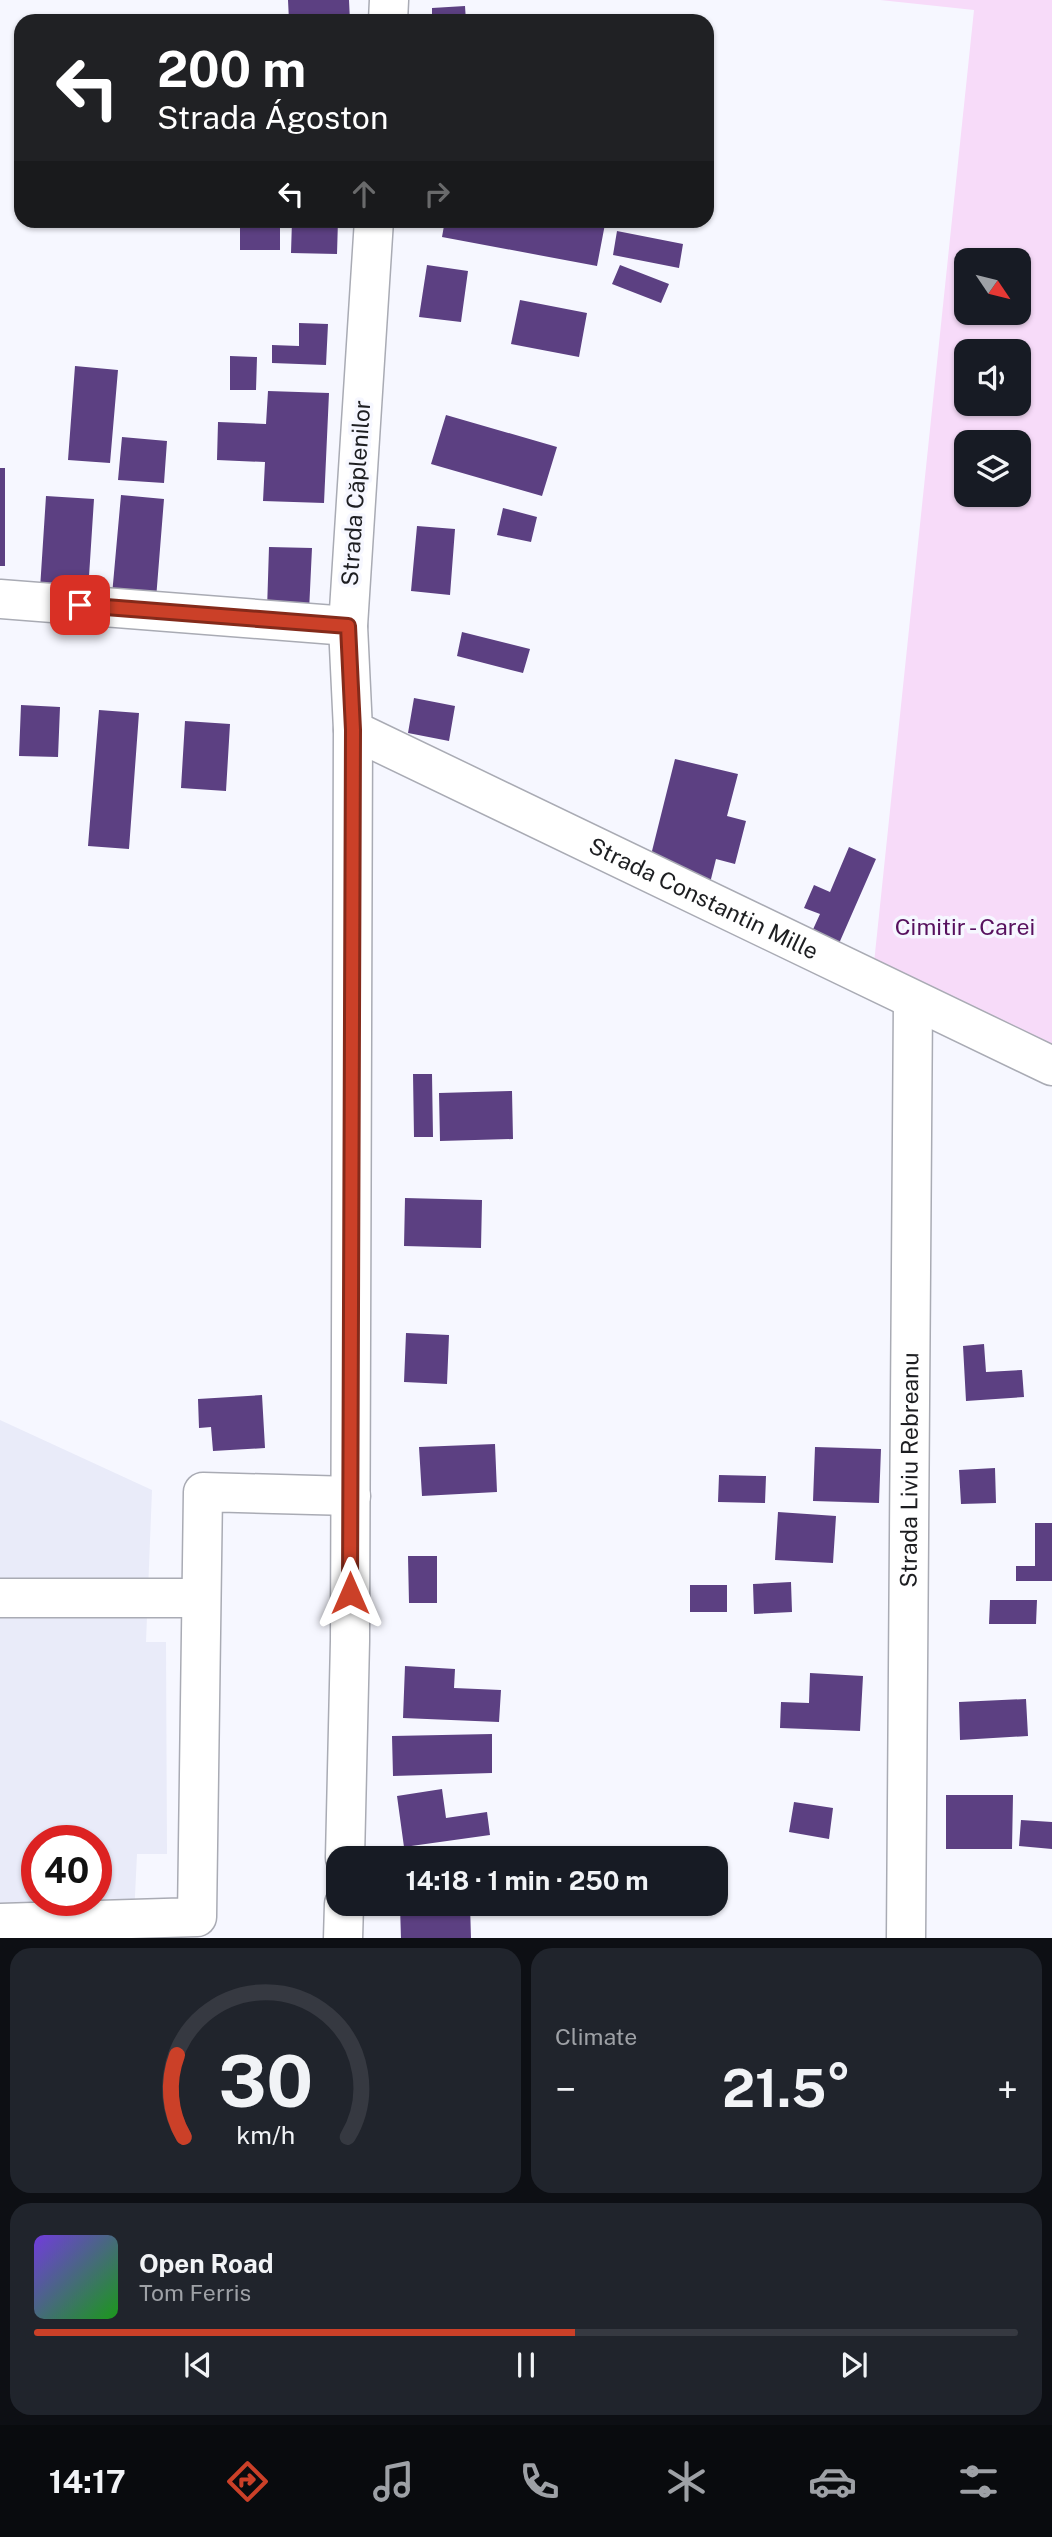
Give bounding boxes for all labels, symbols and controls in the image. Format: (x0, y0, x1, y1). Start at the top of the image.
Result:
text: 200 m (157, 40, 306, 98)
icon: left (42, 42, 133, 133)
text: Strada Ágoston (157, 99, 388, 136)
icon: left (272, 175, 310, 213)
icon: ahead (345, 175, 383, 213)
icon: right (418, 175, 456, 213)
north arrow (954, 248, 1031, 326)
map controls (954, 248, 1031, 507)
button: sound (954, 339, 1031, 416)
street label: Strada Căplenilor (336, 399, 375, 587)
button: layers (954, 430, 1031, 507)
pin (50, 575, 110, 635)
icon: arrive (61, 586, 99, 624)
street label: Strada Constantin Mille (585, 832, 823, 965)
park label: Cimitir - Carei (895, 913, 1035, 940)
street label: Strada Liviu Rebreanu (895, 1352, 923, 1588)
position arrow (313, 1556, 387, 1630)
speed limit sign: 40 (21, 1825, 112, 1916)
text: 14:18 · 1 min · 250 m (405, 1865, 649, 1896)
text: Climate (555, 2023, 637, 2050)
text: 30 (218, 2038, 313, 2123)
text: 21.5° (722, 2058, 851, 2119)
text: − (555, 2067, 576, 2112)
text: + (997, 2067, 1018, 2112)
text: km/h (236, 2119, 295, 2149)
text: Open Road (139, 2248, 274, 2279)
text: Tom Ferris (139, 2279, 251, 2306)
icon: previous (179, 2346, 217, 2384)
icon: pause (507, 2346, 545, 2384)
icon: next (835, 2346, 873, 2384)
icon: directions (223, 2457, 272, 2506)
icon: music (369, 2457, 418, 2506)
icon: phone (515, 2457, 564, 2506)
icon: climate (662, 2457, 711, 2506)
icon: car (808, 2457, 857, 2506)
icon: filters (954, 2457, 1003, 2506)
text: 14:17 (49, 2463, 126, 2500)

